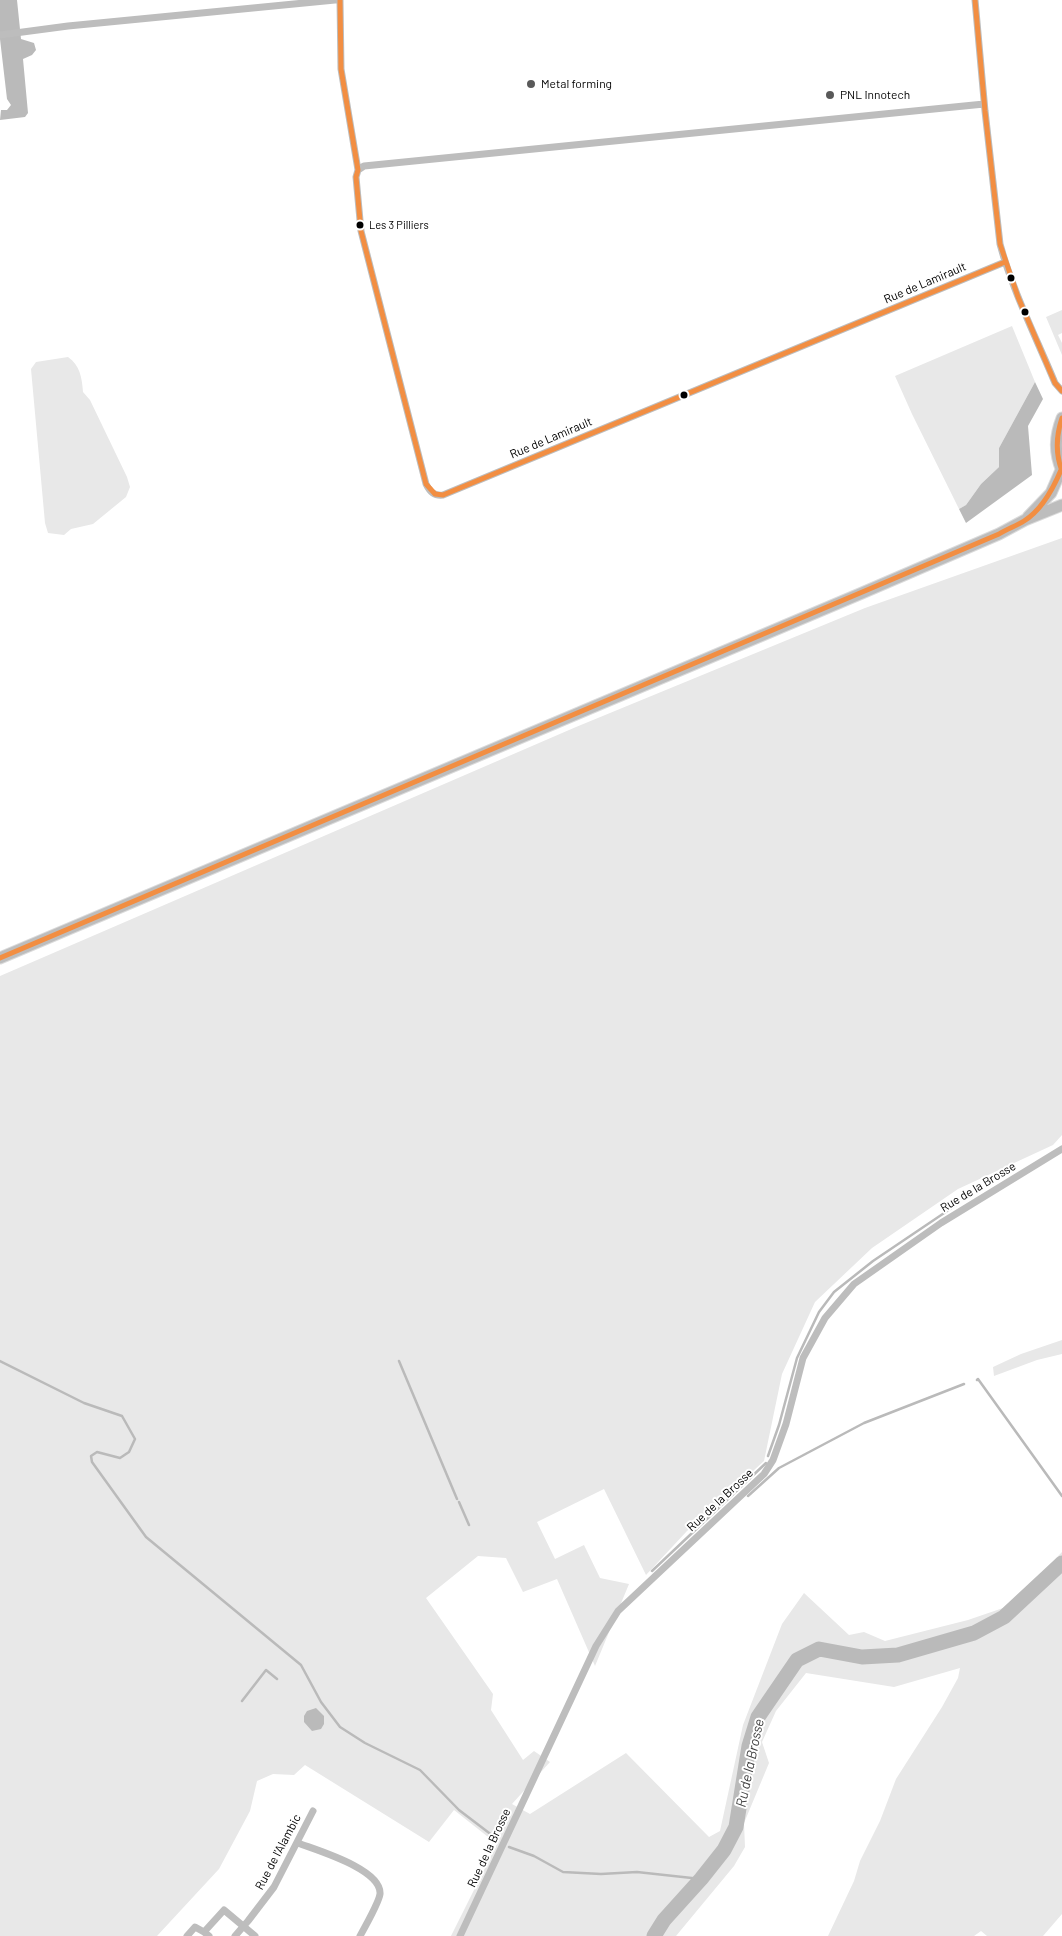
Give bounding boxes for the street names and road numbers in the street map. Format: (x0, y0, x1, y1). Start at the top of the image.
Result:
street label: Rue de Lamirault (882, 259, 968, 307)
street label: Rue de Lamirault (508, 414, 594, 462)
street label: Rue de la Brosse (938, 1159, 1018, 1215)
street label: Rue de la Brosse (684, 1466, 756, 1534)
street label: Rue de la Brosse (464, 1806, 514, 1890)
street label: Rue de l'Alambic (252, 1812, 304, 1892)

